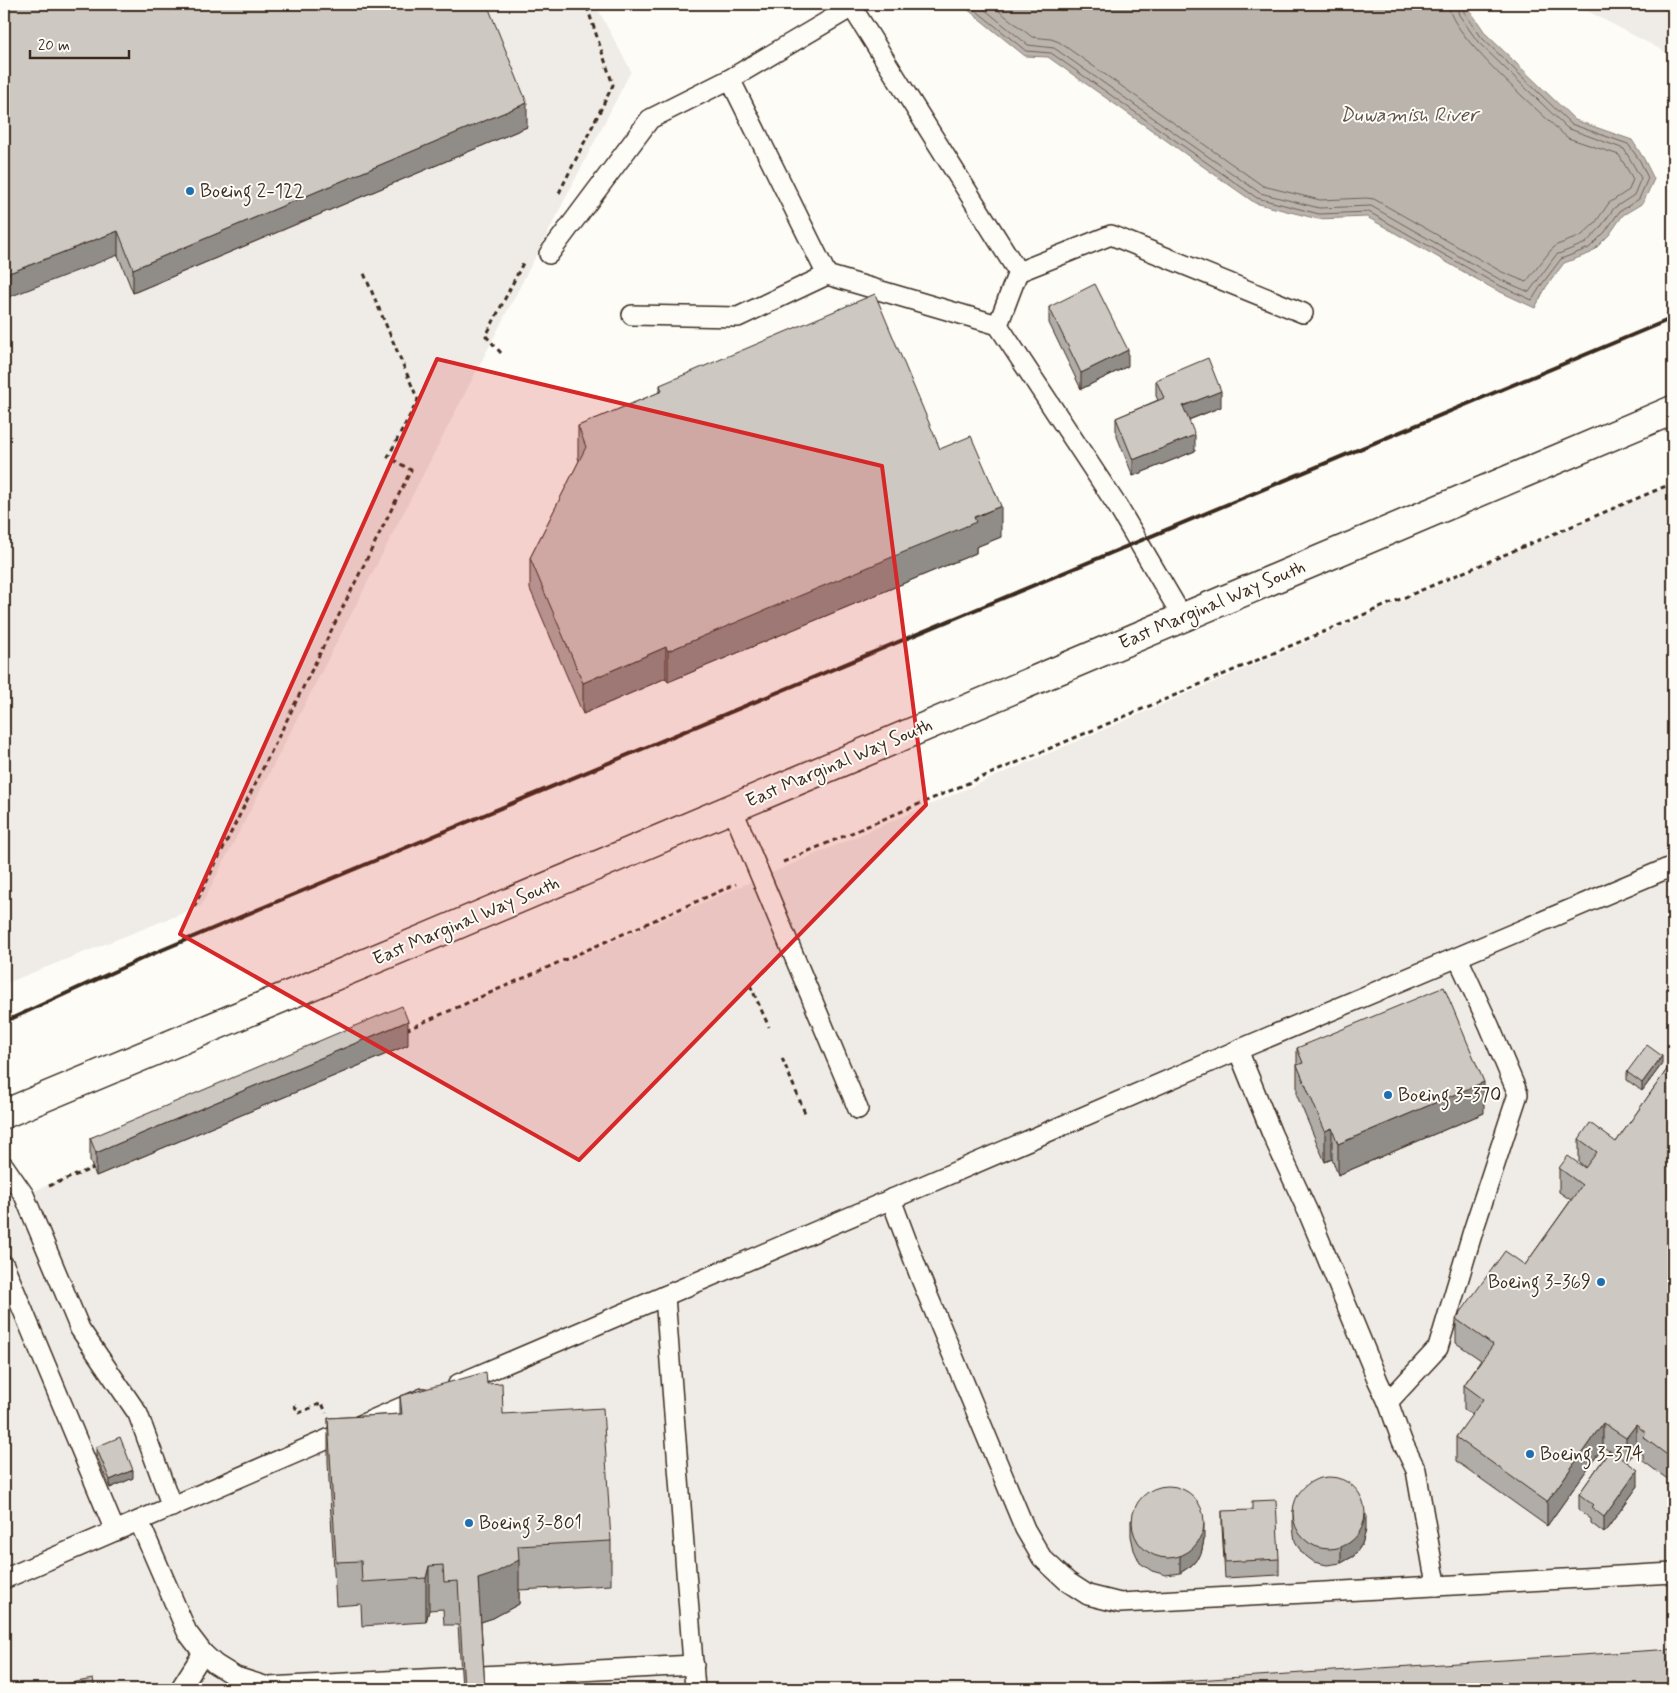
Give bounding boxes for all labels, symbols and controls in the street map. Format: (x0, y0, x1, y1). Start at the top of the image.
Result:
scale bar (30, 28, 129, 60)
text: 20 m (38, 36, 70, 56)
water label: Duwamish River (1340, 102, 1481, 129)
place label: Boeing 2-122 (200, 179, 305, 207)
marker: Boeing 2-122 (184, 185, 196, 197)
street label: East Marginal Way South (1115, 554, 1310, 657)
street label: East Marginal Way South (742, 712, 937, 815)
street label: East Marginal Way South (369, 870, 564, 973)
place label: Boeing 3-370 (1398, 1083, 1502, 1111)
marker: Boeing 3-370 (1382, 1089, 1394, 1101)
place label: Boeing 3-369 (1488, 1270, 1591, 1298)
marker: Boeing 3-369 (1595, 1276, 1607, 1288)
place label: Boeing 3-374 (1540, 1442, 1643, 1470)
marker: Boeing 3-374 (1524, 1448, 1536, 1460)
place label: Boeing 3-801 (479, 1511, 582, 1539)
marker: Boeing 3-801 (463, 1517, 475, 1529)

